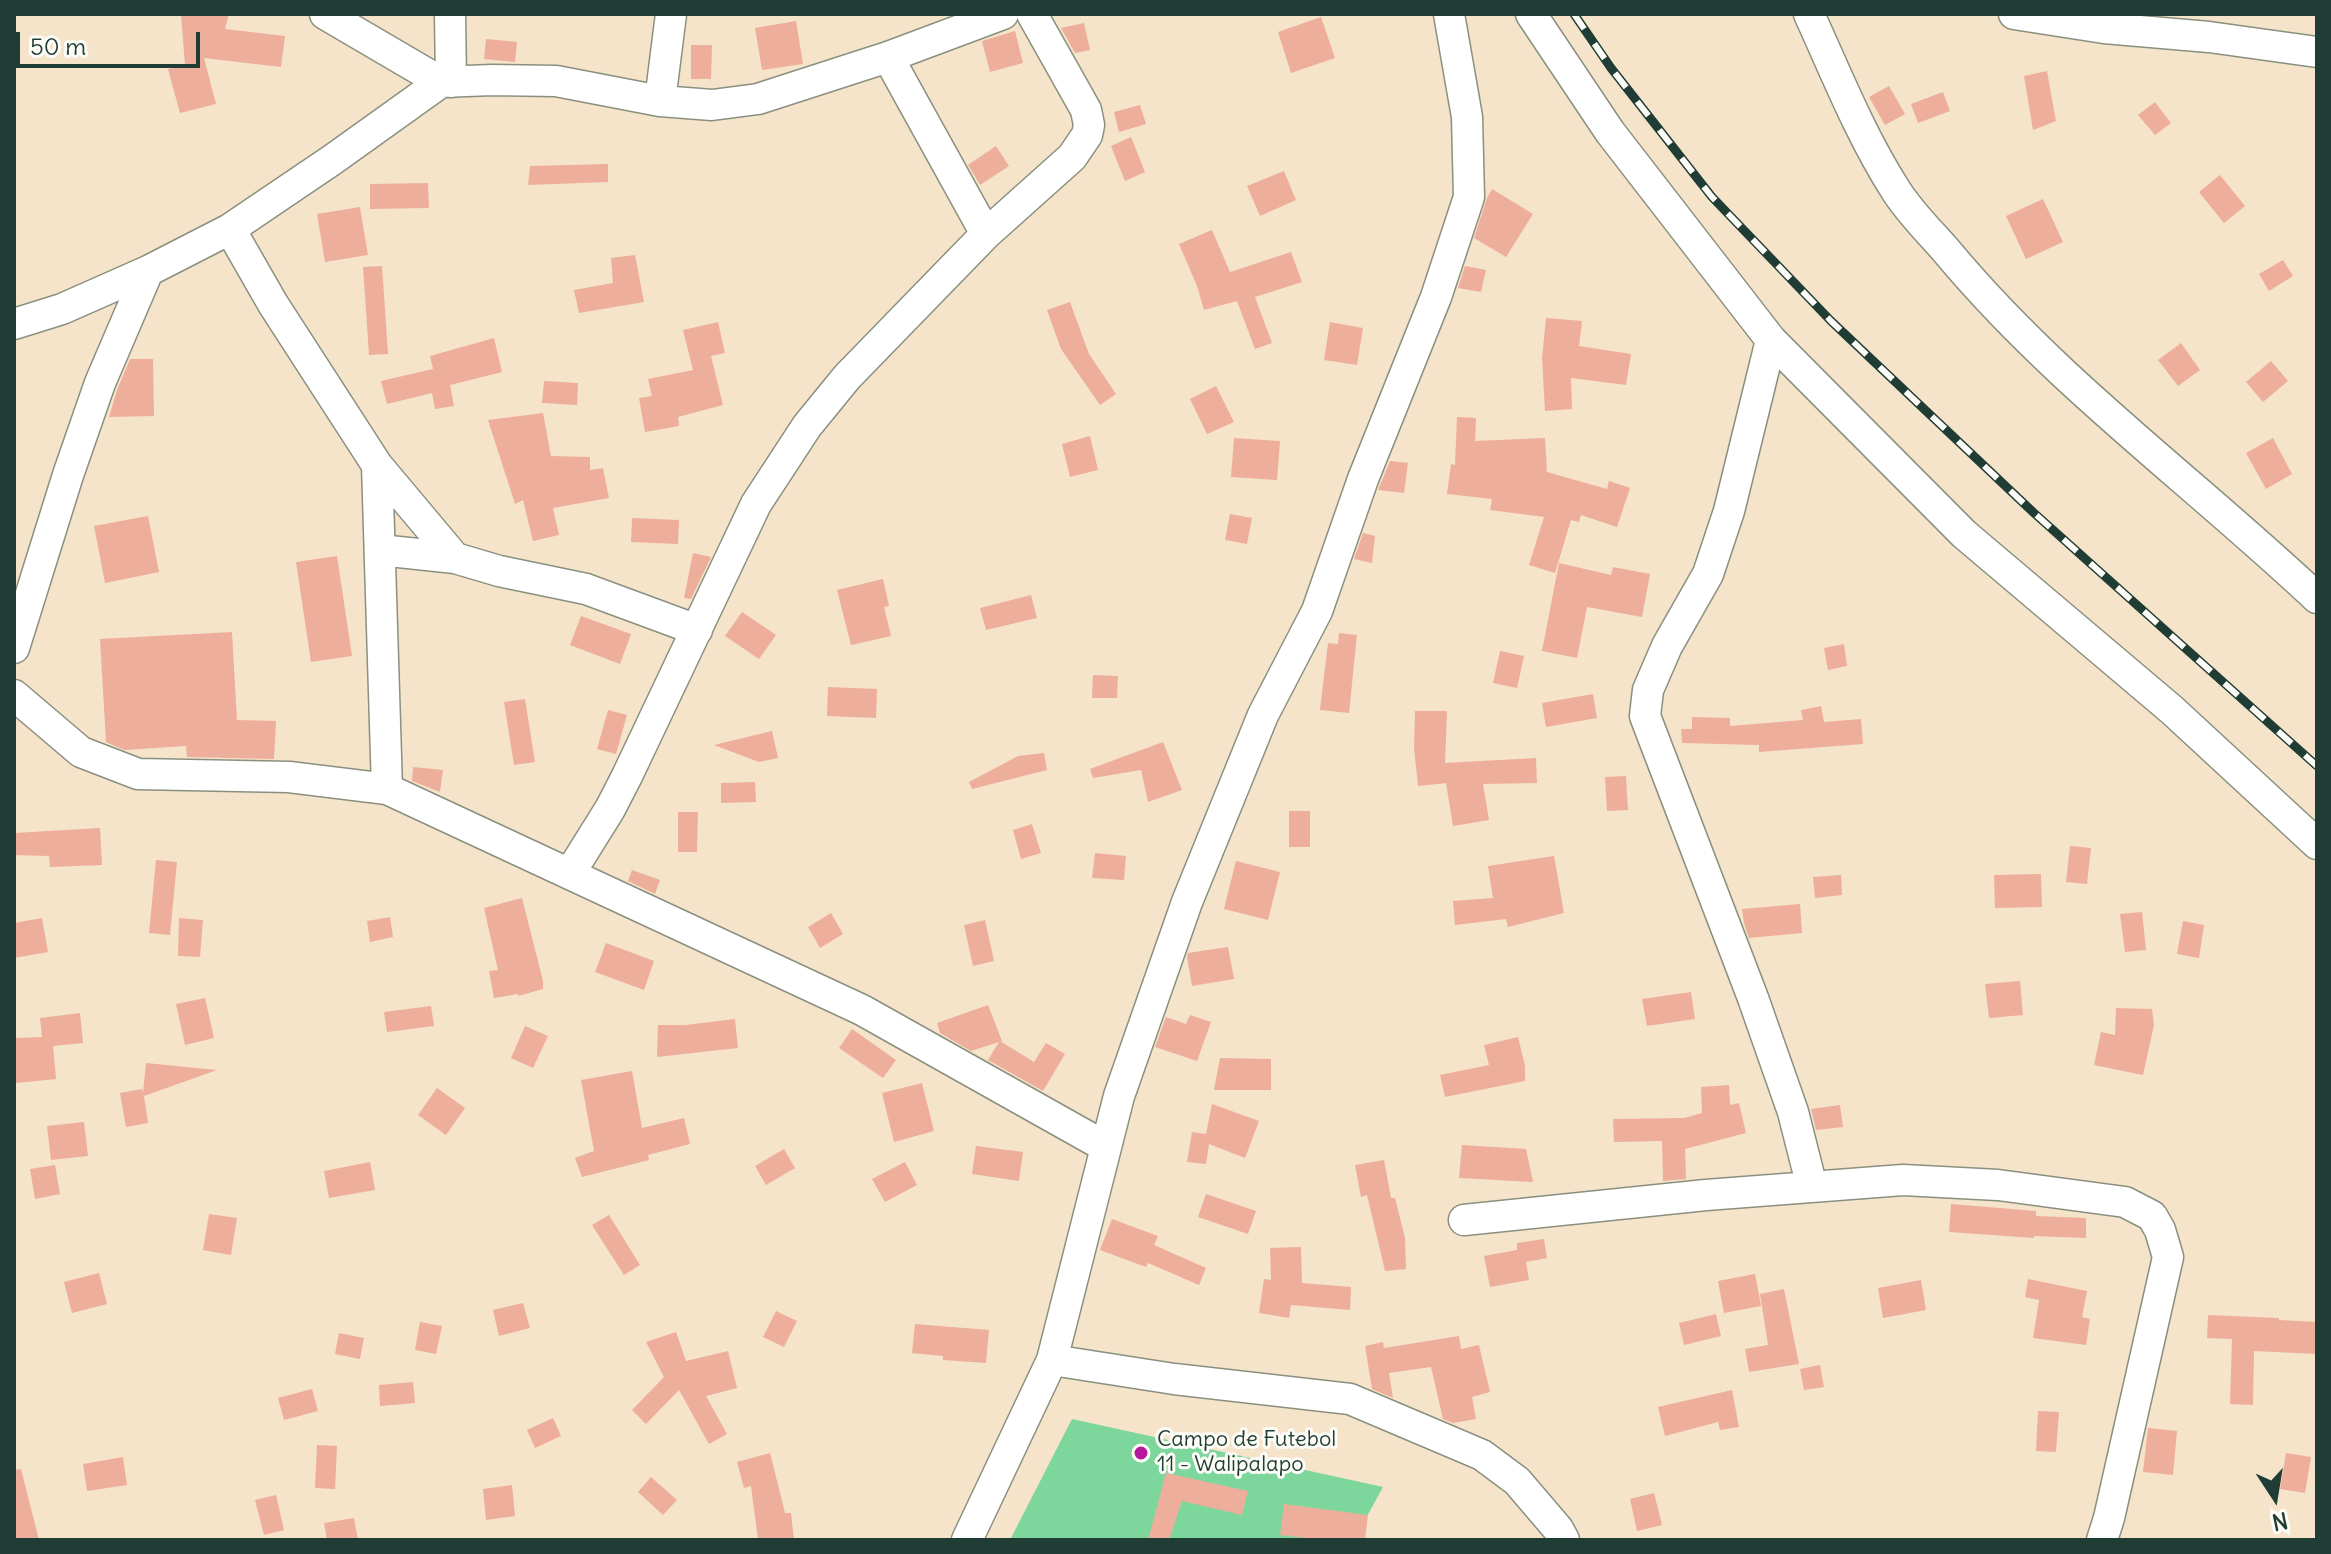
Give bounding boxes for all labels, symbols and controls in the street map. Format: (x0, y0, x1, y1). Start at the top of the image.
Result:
scale bar (20, 16, 204, 66)
text: 50 m (30, 31, 86, 61)
place label: Campo de Futebol 11 - Walipalapo (1157, 1427, 1336, 1478)
marker: Campo de Futebol 11 - Walipalapo (1132, 1444, 1150, 1462)
north arrow (2235, 1458, 2315, 1538)
text: N (2270, 1506, 2290, 1537)

